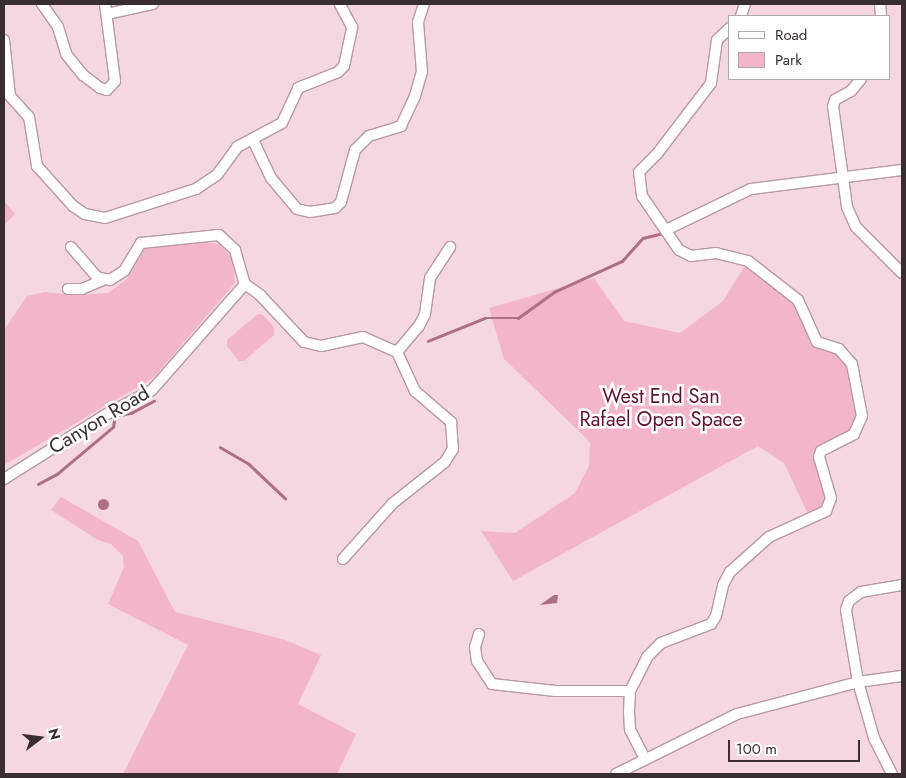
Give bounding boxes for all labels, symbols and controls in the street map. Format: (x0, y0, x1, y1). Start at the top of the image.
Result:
legend (728, 15, 891, 80)
text: Road (775, 24, 807, 46)
text: Park (775, 49, 802, 71)
street label: Canyon Road (44, 381, 154, 459)
park label: West End San Rafael Open Space (580, 385, 742, 432)
north arrow (15, 713, 65, 763)
text: N (43, 726, 66, 742)
scale bar (731, 730, 864, 762)
text: 100 m (736, 738, 777, 760)

